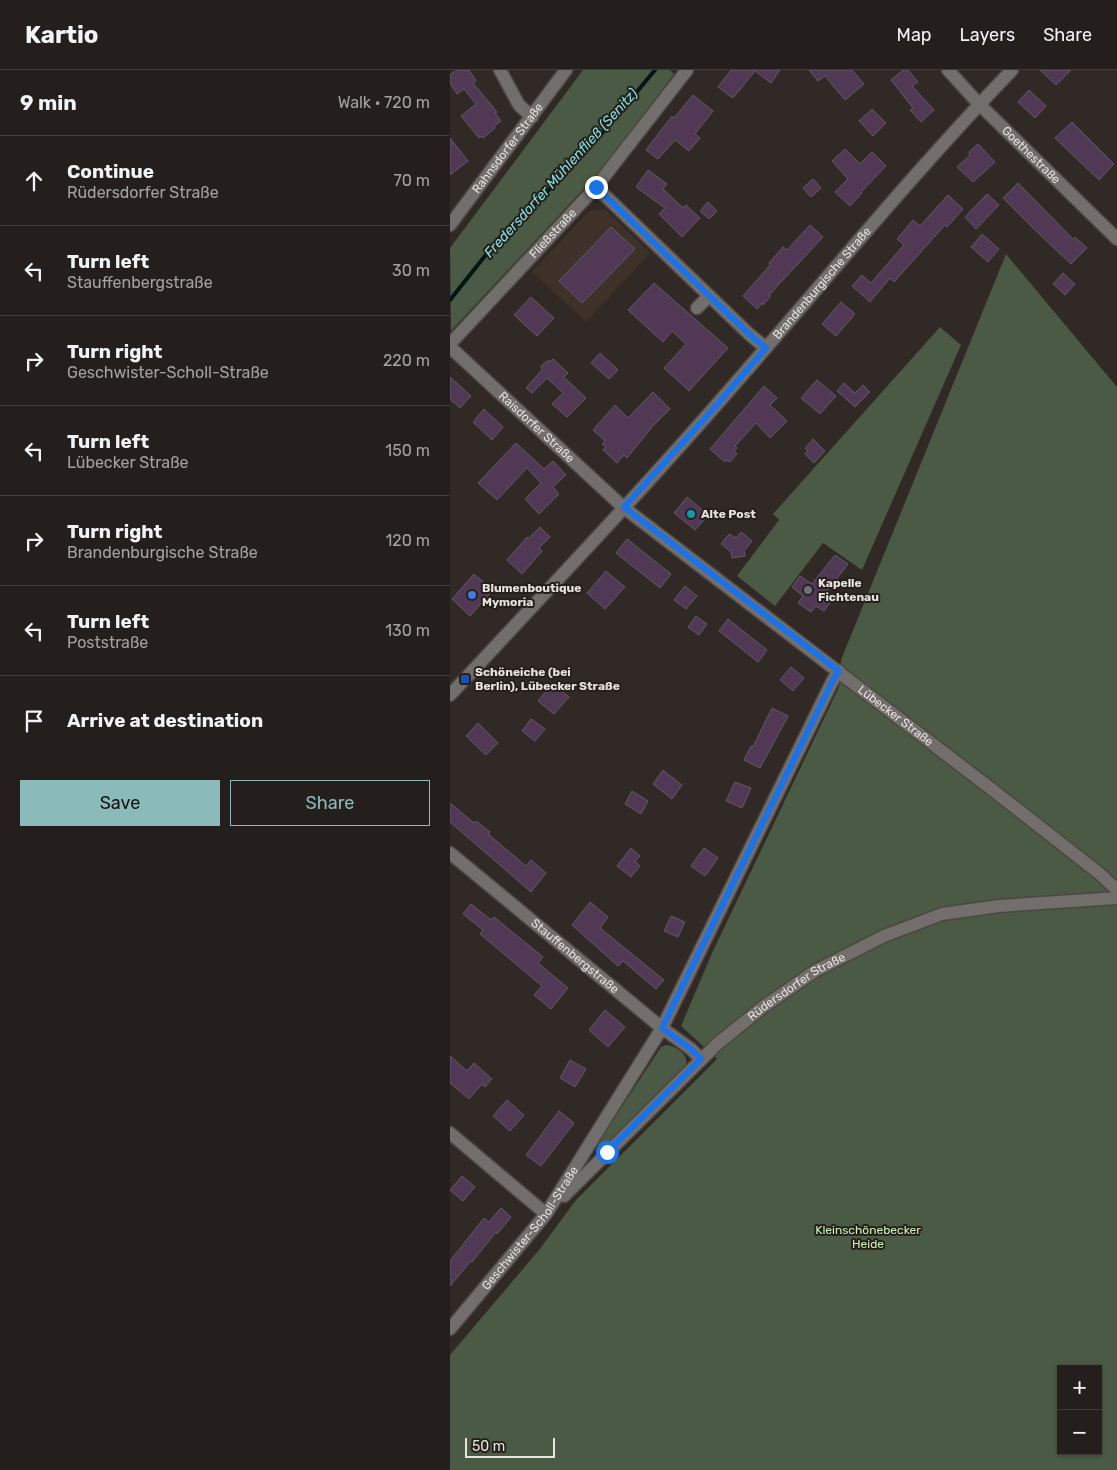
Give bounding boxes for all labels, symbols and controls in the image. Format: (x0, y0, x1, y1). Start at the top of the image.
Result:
text: Kartio (25, 21, 99, 49)
text: Map (897, 24, 932, 46)
text: Layers (960, 24, 1015, 46)
text: Share (1043, 24, 1092, 46)
water label: Fredersdorfer Mühlenfließ (Senitz) (481, 85, 642, 261)
text: 9 min (20, 90, 77, 115)
text: Walk · 720 m (338, 93, 430, 112)
street label: Rahnsdorfer Straße (469, 100, 546, 196)
street label: Goethestraße (999, 123, 1064, 187)
text: Continue (67, 160, 154, 183)
icon: ahead (20, 167, 48, 195)
text: 70 m (393, 171, 430, 190)
route end (585, 176, 608, 199)
text: Rüdersdorfer Straße (67, 183, 219, 202)
street label: Fließstraße (526, 206, 579, 261)
street label: Brandenburgische Straße (770, 224, 874, 342)
text: Turn left (67, 250, 149, 273)
icon: left (20, 257, 48, 285)
text: 30 m (392, 261, 430, 280)
text: Stauffenbergstraße (67, 273, 213, 292)
text: Turn right (67, 340, 162, 363)
icon: right (20, 347, 48, 375)
text: 220 m (383, 351, 430, 370)
text: Geschwister-Scholl-Straße (67, 363, 269, 382)
street label: Raisdorfer Straße (496, 389, 577, 466)
text: Turn left (67, 430, 149, 453)
icon: left (20, 437, 48, 465)
text: 150 m (385, 441, 430, 460)
text: Lübecker Straße (67, 453, 189, 472)
place label: Alte Post (701, 507, 756, 521)
marker: Alte Post (685, 508, 697, 520)
text: Turn right (67, 520, 162, 543)
icon: right (20, 527, 48, 555)
text: 120 m (385, 531, 430, 550)
text: Brandenburgische Straße (67, 543, 258, 562)
place label: Kapelle Fichtenau (818, 576, 879, 604)
place label: Blumenboutique Mymoria (482, 581, 581, 609)
marker: Kapelle Fichtenau (802, 584, 814, 596)
marker: Blumenboutique Mymoria (466, 589, 478, 601)
text: Turn left (67, 610, 149, 633)
icon: left (20, 617, 48, 645)
text: 130 m (385, 621, 430, 640)
text: Poststraße (67, 633, 148, 652)
place label: Schöneiche (bei Berlin), Lübecker Straße (475, 665, 620, 693)
marker: Schöneiche (bei Berlin), Lübecker Straße (459, 673, 471, 685)
street label: Lübecker Straße (855, 682, 936, 749)
icon: arrive (20, 707, 48, 735)
text: Arrive at destination (67, 709, 263, 732)
button: Save (20, 780, 220, 826)
button: Share (230, 780, 430, 826)
street label: Stauffenbergstraße (528, 916, 622, 997)
street label: Rüdersdorfer Straße (745, 950, 848, 1024)
route start (596, 1141, 619, 1164)
street label: Geschwister-Scholl-Straße (479, 1163, 581, 1293)
park label: Kleinschönebecker Heide (815, 1223, 921, 1251)
map controls (1057, 1365, 1102, 1455)
button: + (1057, 1365, 1102, 1410)
button: − (1057, 1410, 1102, 1455)
scale bar (465, 1435, 555, 1458)
text: 50 m (472, 1438, 505, 1455)

